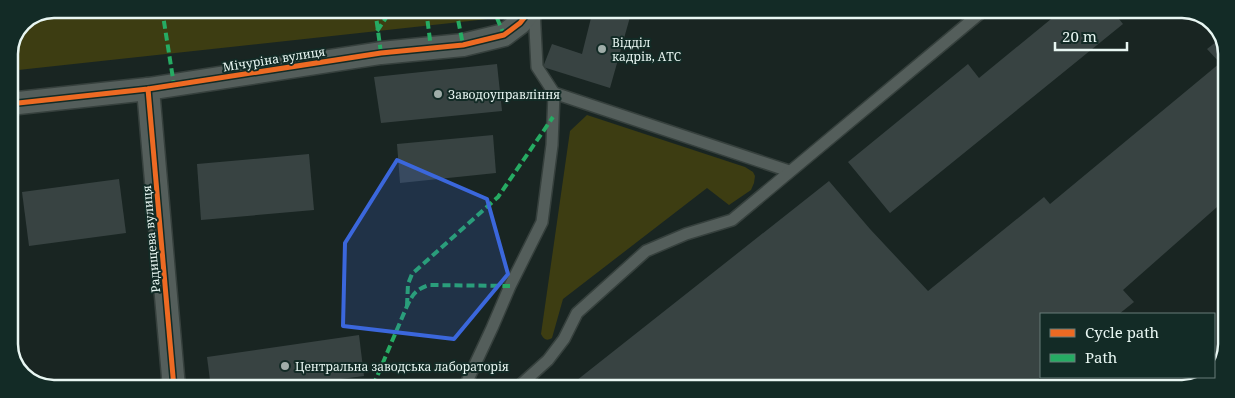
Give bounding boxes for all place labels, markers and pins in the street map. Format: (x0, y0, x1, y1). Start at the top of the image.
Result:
place label: Відділ кадрів, АТС (612, 34, 681, 65)
marker: Відділ кадрів, АТС (596, 43, 608, 55)
place label: Заводоуправління (448, 86, 560, 103)
marker: Заводоуправління (432, 88, 444, 100)
place label: Центральна заводська лабораторія (295, 358, 509, 375)
marker: Центральна заводська лабораторія (279, 360, 291, 372)

